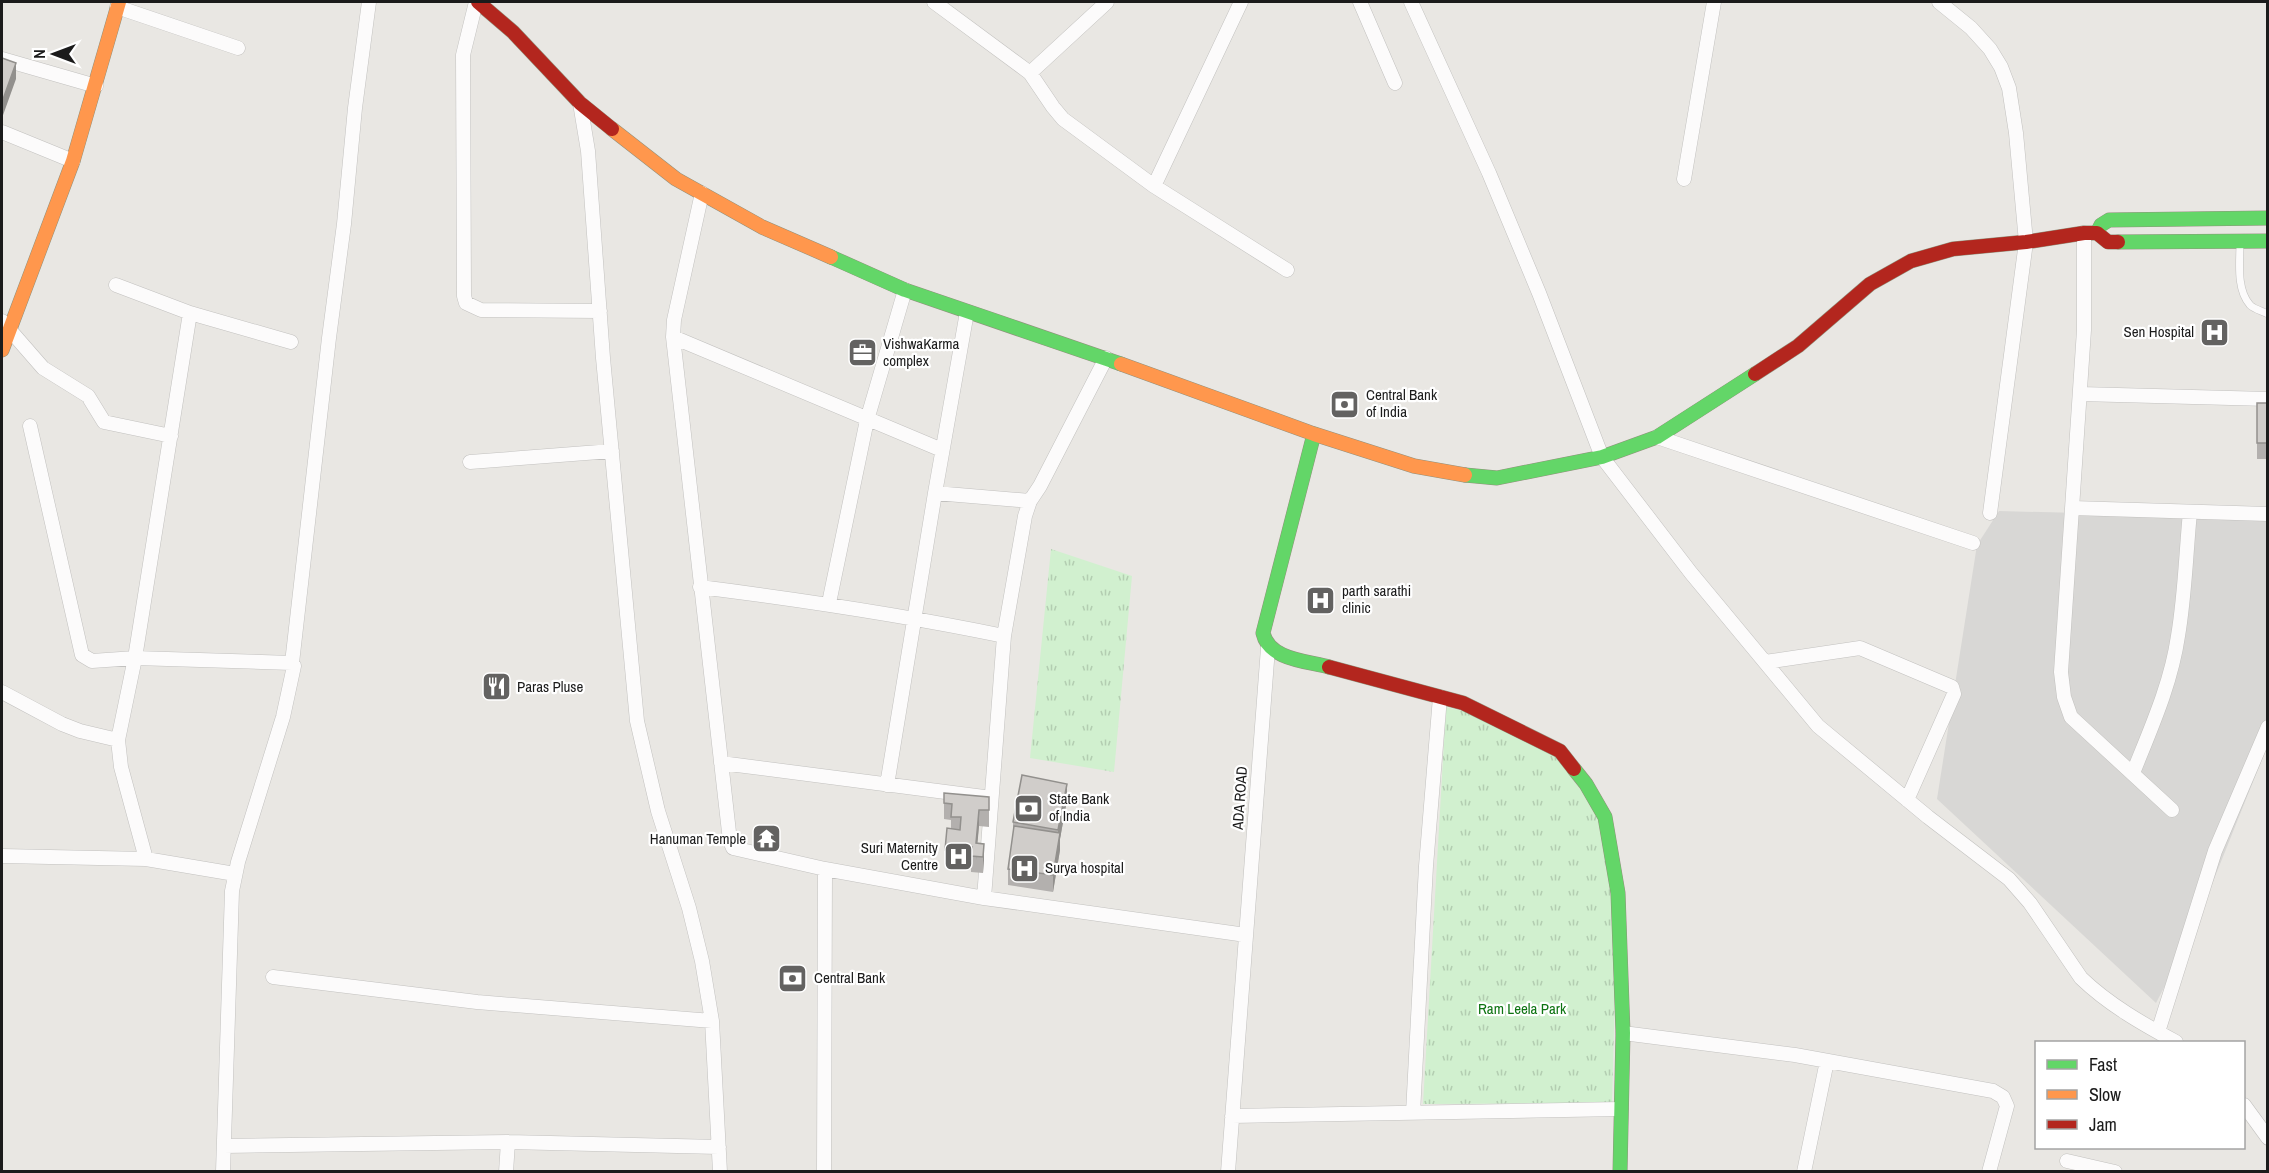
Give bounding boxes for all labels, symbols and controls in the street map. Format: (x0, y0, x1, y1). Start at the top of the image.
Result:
north arrow (24, 24, 84, 84)
text: N (28, 49, 50, 59)
hospital icon: Sen Hospital (2199, 316, 2231, 348)
place label: Sen Hospital (2124, 321, 2194, 342)
place label: VishwaKarma complex (883, 333, 960, 371)
office icon: VishwaKarma complex (846, 337, 878, 369)
place label: Central Bank of India (1366, 384, 1438, 422)
bank icon: Central Bank of India (1329, 388, 1361, 420)
place label: parth sarathi clinic (1342, 580, 1411, 618)
hospital icon: parth sarathi clinic (1305, 584, 1337, 616)
restaurant icon: Paras Pluse (480, 671, 512, 703)
place label: Paras Pluse (517, 676, 583, 697)
street label: ADA ROAD (1227, 765, 1252, 831)
place label: State Bank of India (1049, 788, 1110, 826)
bank icon: State Bank of India (1012, 792, 1044, 824)
temple icon: Hanuman Temple (751, 823, 783, 855)
place label: Hanuman Temple (650, 828, 746, 849)
place label: Suri Maternity Centre (861, 837, 939, 875)
hospital icon: Suri Maternity Centre (943, 841, 975, 873)
hospital icon: Surya hospital (1008, 852, 1040, 884)
place label: Surya hospital (1045, 857, 1124, 878)
bank icon: Central Bank (777, 962, 809, 994)
place label: Central Bank (814, 967, 886, 988)
park label: Ram Leela Park (1478, 998, 1567, 1019)
legend (2035, 1041, 2245, 1149)
text: Fast (2089, 1052, 2117, 1077)
text: Slow (2089, 1082, 2121, 1107)
text: Jam (2089, 1112, 2117, 1137)

